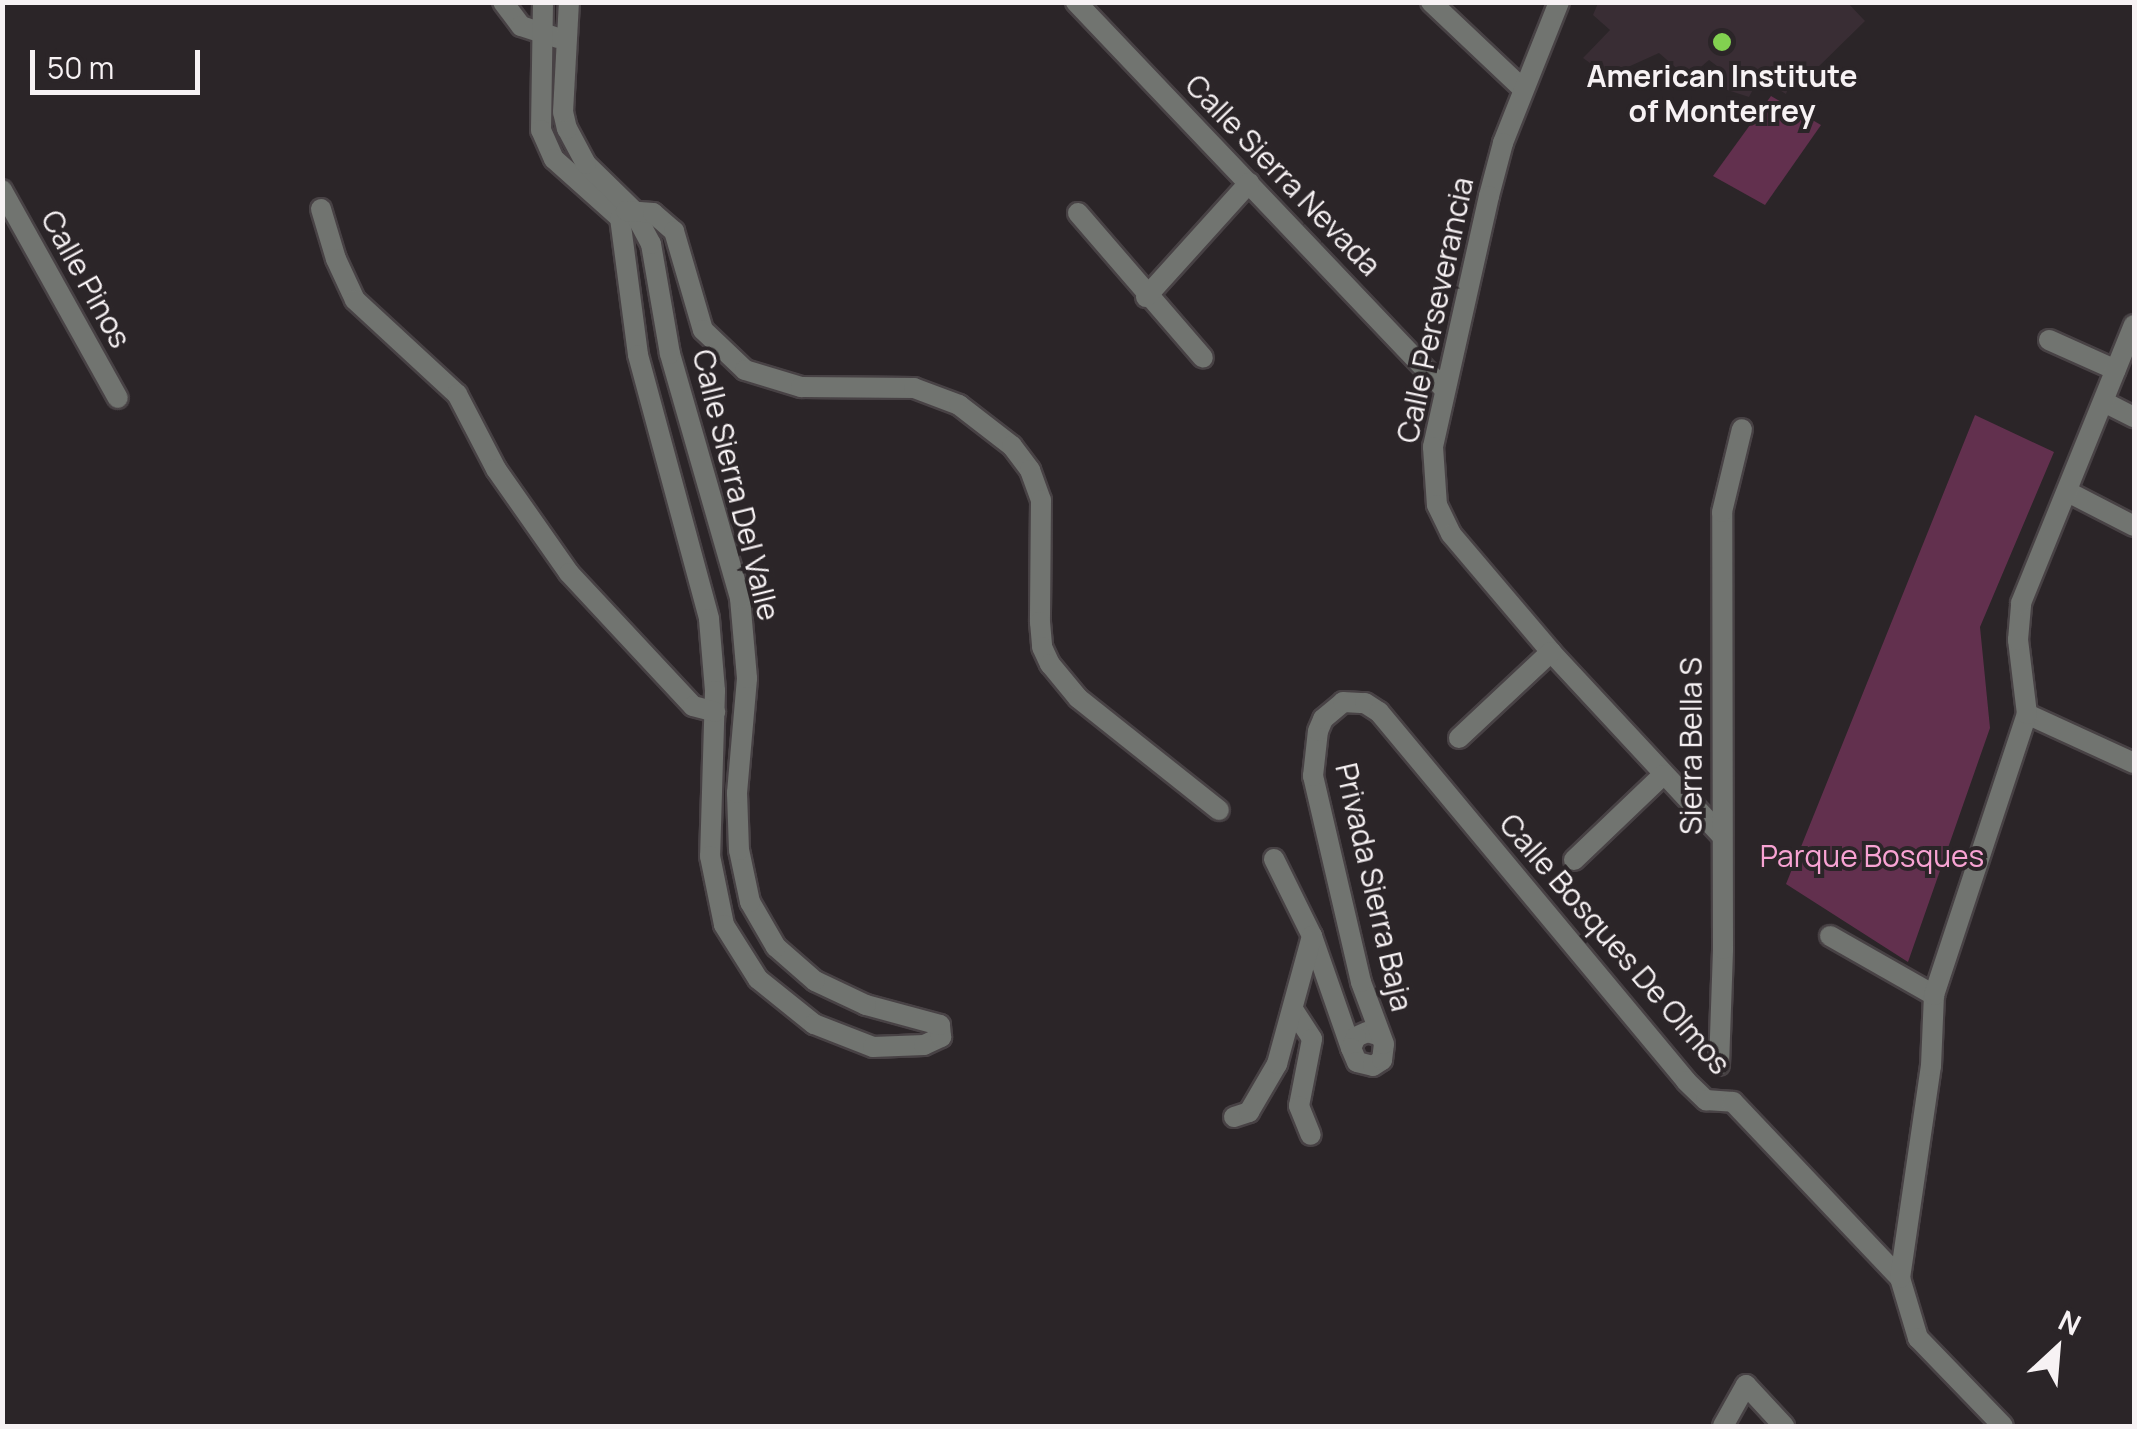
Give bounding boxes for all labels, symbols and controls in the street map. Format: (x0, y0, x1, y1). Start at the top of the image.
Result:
scale bar (35, 30, 205, 92)
marker: American Institute of Monterrey (1711, 31, 1733, 53)
text: 50 m (47, 47, 114, 88)
place label: American Institute of Monterrey (1586, 58, 1858, 128)
street label: Calle Sierra Nevada (1178, 67, 1388, 283)
street label: Calle Perseverancia (1389, 174, 1481, 446)
street label: Calle Pinos (33, 204, 139, 354)
street label: Calle Sierra Del Valle (685, 346, 787, 624)
street label: Sierra Bella S (1673, 657, 1709, 835)
street label: Privada Sierra Baja (1328, 760, 1420, 1014)
street label: Calle Bosques De Olmos (1492, 806, 1738, 1082)
park label: Parque Bosques (1760, 838, 1984, 874)
north arrow (2007, 1299, 2107, 1399)
text: N (2053, 1301, 2088, 1344)

